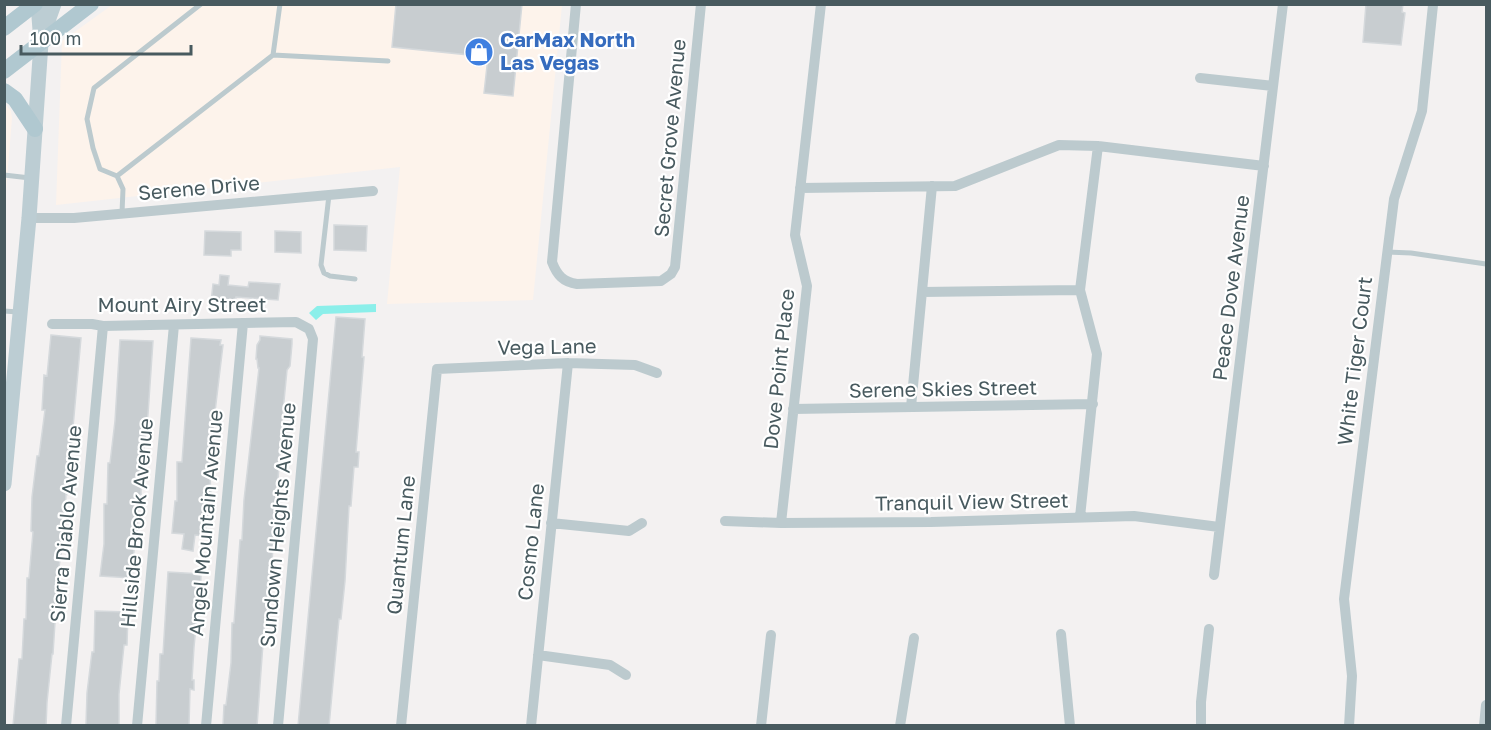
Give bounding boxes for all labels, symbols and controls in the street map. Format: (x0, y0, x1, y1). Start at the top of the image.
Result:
scale bar (21, 18, 190, 56)
text: 100 m (30, 27, 81, 49)
place label: CarMax North Las Vegas (500, 27, 635, 74)
shop icon: CarMax North Las Vegas (463, 36, 495, 68)
street label: Secret Grove Avenue (648, 38, 690, 238)
street label: Serene Drive (137, 170, 261, 204)
street label: Peace Dove Avenue (1207, 194, 1253, 382)
street label: White Tiger Court (1332, 275, 1376, 447)
street label: Dove Point Place (758, 287, 798, 451)
street label: Mount Airy Street (98, 292, 266, 316)
street label: Vega Lane (497, 333, 597, 359)
street label: Serene Skies Street (849, 374, 1037, 402)
street label: Sundown Heights Avenue (254, 402, 300, 648)
street label: Angel Mountain Avenue (183, 409, 227, 637)
street label: Hillside Brook Avenue (115, 417, 157, 629)
street label: Sierra Diablo Avenue (44, 424, 86, 624)
street label: Quantum Lane (381, 474, 419, 616)
street label: Cosmo Lane (512, 482, 548, 602)
street label: Tranquil View Street (875, 487, 1069, 515)

